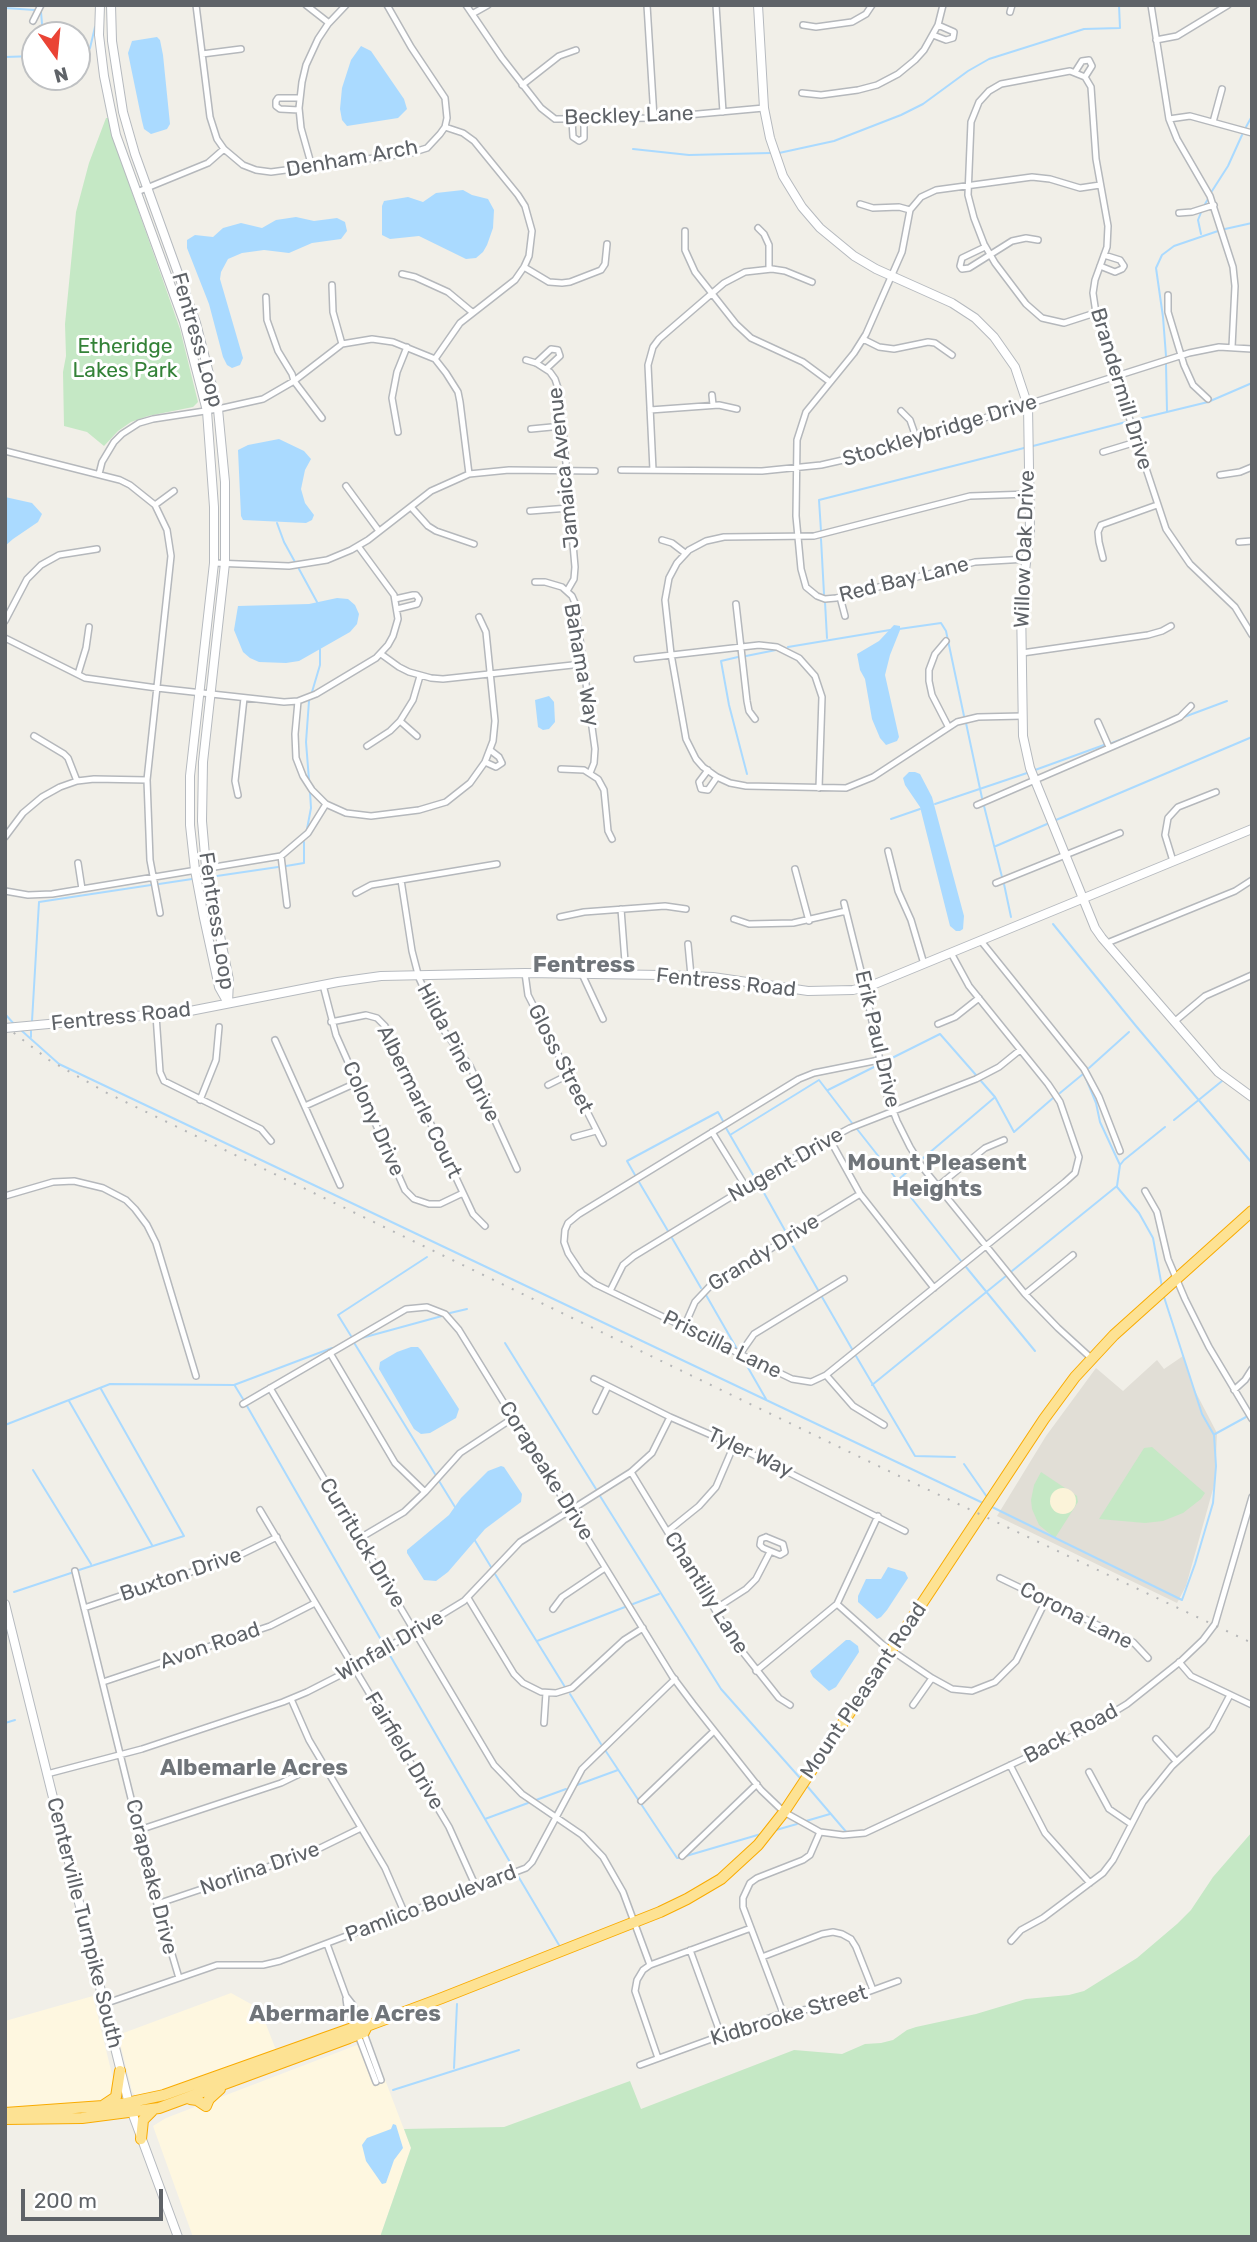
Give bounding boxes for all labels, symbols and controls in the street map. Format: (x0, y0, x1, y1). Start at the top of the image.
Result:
north arrow (21, 21, 91, 91)
text: N (51, 62, 71, 88)
street label: Beckley Lane (564, 101, 694, 131)
street label: Denham Arch (284, 135, 420, 183)
street label: Fentress Loop (166, 270, 228, 410)
street label: Brandermill Drive (1084, 305, 1158, 473)
park label: Etheridge Lakes Park (72, 334, 178, 384)
street label: Jamaica Avenue (543, 386, 585, 550)
street label: Stockleybridge Drive (840, 389, 1040, 473)
street label: Willow Oak Drive (1010, 470, 1040, 628)
street label: Red Bay Lane (836, 552, 972, 608)
street label: Bahama Way (558, 601, 604, 729)
street label: Fentress Loop (193, 850, 239, 992)
district label: Fentress (533, 951, 635, 979)
street label: Fentress Road (655, 963, 797, 1003)
street label: Erik Paul Drive (849, 968, 905, 1110)
street label: Hilda Pine Drive (411, 979, 505, 1127)
street label: Fentress Road (50, 997, 192, 1037)
street label: Gloss Street (522, 1000, 598, 1118)
street label: Albermarle Court (371, 1022, 467, 1182)
street label: Colony Drive (337, 1058, 409, 1180)
street label: Nugent Drive (724, 1122, 848, 1208)
district label: Mount Pleasent Heights (847, 1149, 1027, 1203)
street label: Grandy Drive (704, 1209, 824, 1297)
street label: Priscilla Lane (659, 1305, 785, 1385)
street label: Corapeake Drive (493, 1397, 599, 1545)
street label: Tyler Way (703, 1422, 797, 1484)
street label: Currituck Drive (313, 1474, 411, 1612)
street label: Chantilly Lane (658, 1527, 754, 1659)
street label: Buxton Drive (117, 1542, 245, 1608)
street label: Corona Lane (1015, 1577, 1137, 1655)
street label: Mount Pleasant Road (796, 1598, 932, 1784)
street label: Winfall Drive (332, 1605, 448, 1687)
street label: Avon Road (157, 1617, 263, 1675)
street label: Fairfield Drive (359, 1688, 449, 1814)
street label: Back Road (1020, 1699, 1122, 1769)
district label: Albemarle Acres (160, 1754, 348, 1782)
street label: Centerville Turnpike South (41, 1795, 127, 2051)
street label: Corapeake Drive (120, 1797, 182, 1957)
street label: Norlina Drive (197, 1837, 323, 1901)
street label: Pamlico Boulevard (342, 1860, 520, 1948)
street label: Kidbrooke Street (708, 1980, 870, 2052)
district label: Abermarle Acres (249, 2000, 441, 2028)
scale bar (24, 2176, 166, 2220)
text: 200 m (34, 2188, 97, 2213)

